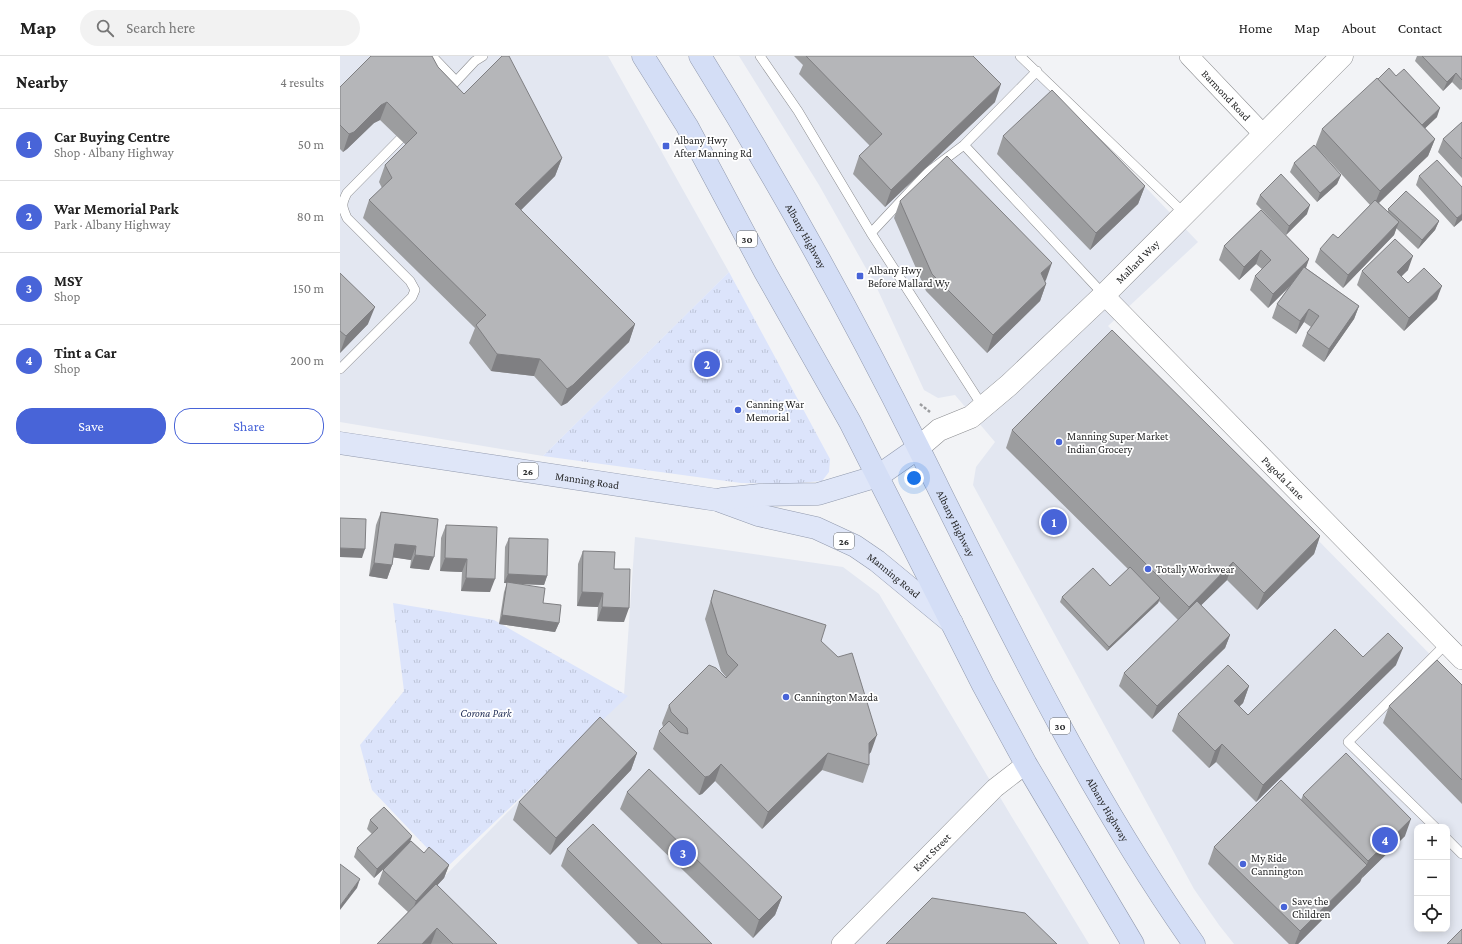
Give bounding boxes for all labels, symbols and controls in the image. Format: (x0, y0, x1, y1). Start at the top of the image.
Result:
search box (80, 10, 360, 46)
text: Map (20, 17, 56, 38)
icon: search (94, 17, 116, 39)
text: Search here (126, 20, 195, 36)
text: Home (1239, 20, 1272, 36)
text: Map (1294, 20, 1320, 36)
text: About (1342, 20, 1376, 36)
text: Contact (1398, 20, 1442, 36)
street label: Barmond Road (1199, 67, 1253, 123)
text: Nearby (16, 73, 68, 92)
text: 4 results (280, 75, 324, 90)
text: Car Buying Centre (54, 129, 170, 145)
place label: Albany Hwy After Manning Rd (674, 134, 752, 160)
text: 1 (27, 137, 31, 152)
text: 50 m (298, 137, 324, 152)
marker: Albany Hwy After Manning Rd (661, 141, 671, 151)
text: Shop · Albany Highway (54, 145, 174, 160)
text: War Memorial Park (54, 201, 179, 217)
street label: Albany Highway (783, 201, 830, 272)
text: 2 (26, 209, 32, 224)
text: 80 m (297, 209, 324, 224)
text: Park · Albany Highway (54, 217, 171, 232)
road number: 30 (737, 231, 757, 247)
street label: Mallard Way (1113, 237, 1163, 286)
place label: Albany Hwy Before Mallard Wy (868, 264, 951, 290)
marker: Albany Hwy Before Mallard Wy (855, 271, 865, 281)
text: MSY (54, 273, 83, 289)
text: 3 (26, 281, 32, 296)
text: 150 m (293, 281, 324, 296)
text: Shop (54, 289, 80, 304)
text: Tint a Car (54, 345, 117, 361)
pin: 2 (694, 349, 720, 379)
text: 4 (25, 353, 33, 368)
text: 200 m (290, 353, 324, 368)
text: Shop (54, 361, 80, 376)
place label: Canning War Memorial (746, 398, 804, 423)
marker: Canning War Memorial (733, 405, 743, 415)
button: Save (16, 408, 166, 444)
button: Share (174, 408, 324, 444)
place label: Manning Super Market Indian Grocery (1067, 430, 1169, 456)
marker: Manning Super Market Indian Grocery (1054, 437, 1064, 447)
street label: Pagoda Lane (1260, 454, 1307, 502)
road number: 26 (518, 463, 538, 479)
your location (904, 468, 924, 488)
street label: Manning Road (554, 470, 620, 491)
street label: Albany Highway (934, 488, 978, 560)
pin: 1 (1041, 507, 1067, 537)
road number: 26 (834, 533, 854, 549)
street label: Manning Road (865, 550, 923, 600)
place label: Totally Workwear (1156, 563, 1235, 576)
marker: Totally Workwear (1143, 564, 1153, 574)
place label: Cannington Mazda (794, 691, 878, 704)
marker: Cannington Mazda (781, 692, 791, 702)
park label: Corona Park (460, 707, 513, 719)
road number: 30 (1050, 718, 1070, 734)
street label: Albany Highway (1084, 775, 1132, 845)
map controls (1414, 824, 1450, 932)
button: + (1414, 824, 1450, 860)
pin: 4 (1372, 825, 1398, 855)
street label: Kent Street (910, 830, 953, 874)
pin: 3 (670, 838, 696, 868)
place label: My Ride Cannington (1251, 852, 1303, 878)
marker: My Ride Cannington (1238, 859, 1248, 869)
button: − (1414, 860, 1450, 896)
place label: Save the Children (1292, 895, 1330, 920)
button: locate (1414, 896, 1450, 932)
marker: Save the Children (1279, 902, 1289, 912)

